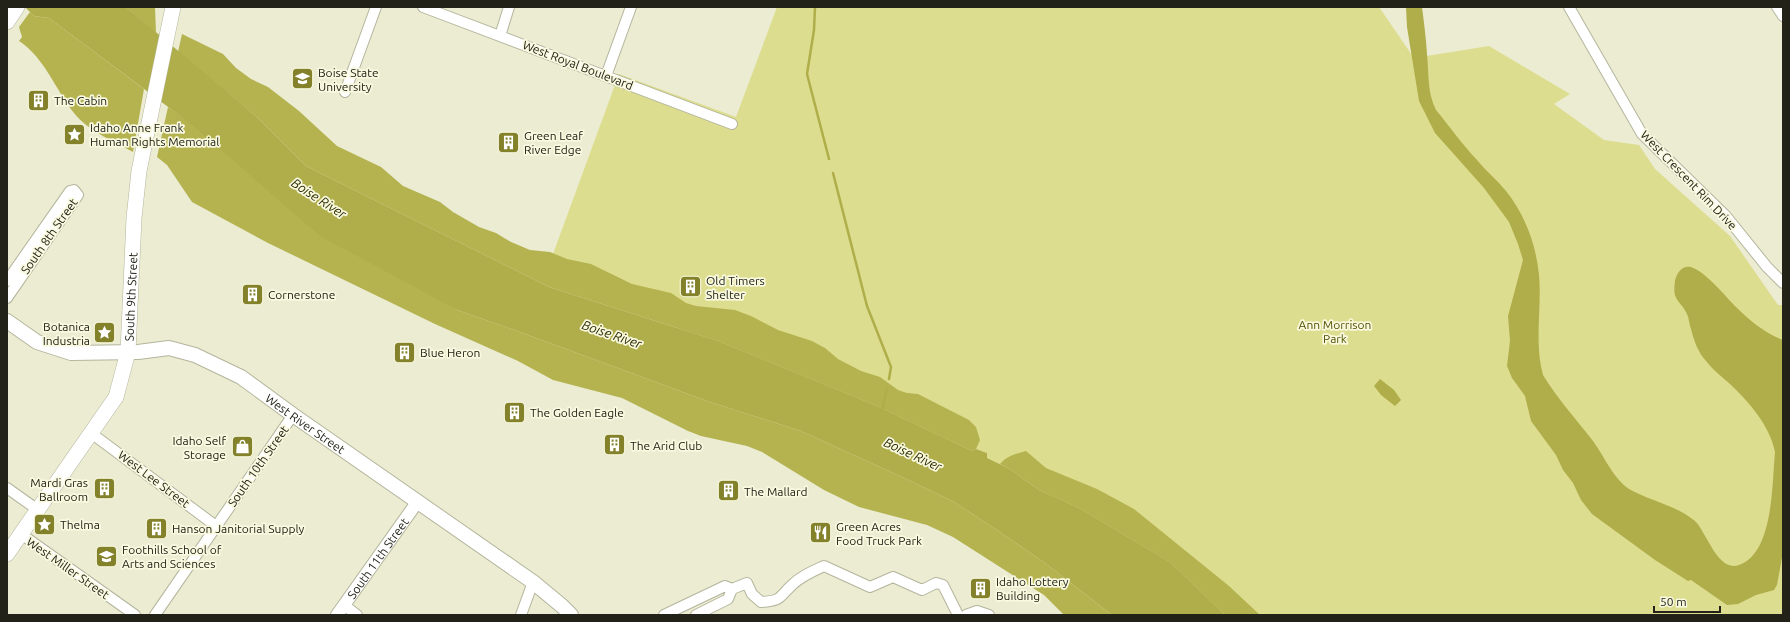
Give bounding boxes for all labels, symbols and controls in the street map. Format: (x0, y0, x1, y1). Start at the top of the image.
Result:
street label: West Royal Boulevard (521, 38, 635, 92)
school or university icon: Boise State University (289, 66, 315, 92)
place label: Boise State University (318, 66, 379, 93)
building icon: The Cabin (26, 87, 52, 113)
place label: The Cabin (54, 94, 107, 107)
place icon: Idaho Anne Frank Human Rights Memorial (62, 121, 88, 147)
place label: Idaho Anne Frank Human Rights Memorial (90, 121, 219, 148)
street label: West Crescent Rim Drive (1638, 128, 1740, 232)
building icon: Green Leaf River Edge (496, 129, 522, 155)
place label: Green Leaf River Edge (524, 129, 583, 156)
water label: Boise River (289, 175, 350, 221)
street label: South 8th Street (18, 196, 80, 276)
street label: South 9th Street (122, 252, 139, 342)
building icon: Old Timers Shelter (677, 274, 703, 300)
place label: Old Timers Shelter (706, 274, 765, 301)
building icon: Cornerstone (239, 281, 265, 307)
place label: Cornerstone (268, 288, 335, 301)
water label: Boise River (580, 317, 645, 351)
park label: Ann Morrison Park (1299, 318, 1371, 345)
place label: Botanica Industria (43, 320, 90, 347)
place icon: Botanica Industria (92, 320, 118, 346)
building icon: Blue Heron (392, 339, 418, 365)
place label: Blue Heron (420, 346, 480, 359)
street label: West River Street (263, 391, 348, 456)
building icon: The Golden Eagle (501, 399, 527, 425)
place label: The Golden Eagle (530, 406, 624, 419)
street label: South 10th Street (225, 423, 291, 509)
building icon: The Arid Club (601, 432, 627, 458)
place label: Idaho Self Storage (172, 434, 226, 461)
shop icon: Idaho Self Storage (229, 434, 255, 460)
water label: Boise River (882, 435, 945, 474)
place label: The Arid Club (630, 439, 702, 452)
street label: West Lee Street (116, 448, 192, 510)
place label: Mardi Gras Ballroom (30, 476, 88, 503)
building icon: Mardi Gras Ballroom (91, 476, 117, 502)
building icon: The Mallard (715, 478, 741, 504)
place label: The Mallard (744, 485, 808, 498)
place icon: Thelma (32, 511, 58, 537)
building icon: Hanson Janitorial Supply (144, 515, 170, 541)
street label: South 11th Street (344, 515, 411, 601)
place label: Thelma (60, 518, 100, 531)
restaurant icon: Green Acres Food Truck Park (808, 520, 834, 546)
place label: Green Acres Food Truck Park (836, 520, 922, 547)
place label: Hanson Janitorial Supply (172, 522, 305, 535)
street label: West Miller Street (24, 535, 112, 601)
school or university icon: Foothills School of Arts and Sciences (93, 543, 119, 569)
place label: Foothills School of Arts and Sciences (122, 543, 222, 570)
building icon: Idaho Lottery Building (967, 575, 993, 601)
place label: Idaho Lottery Building (996, 575, 1069, 602)
scale bar (1654, 588, 1720, 614)
text: 50 m (1660, 595, 1687, 608)

